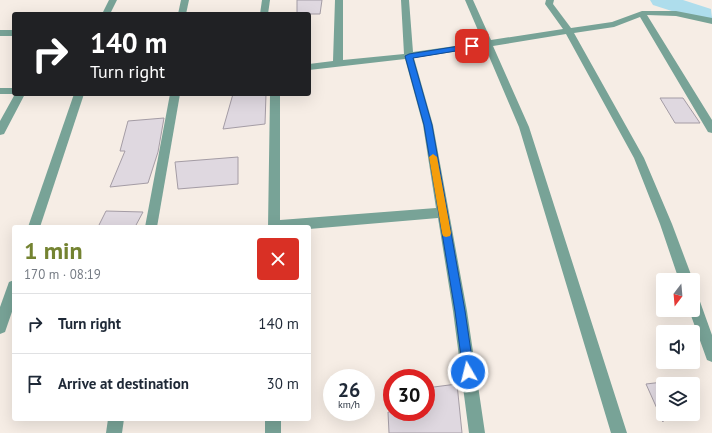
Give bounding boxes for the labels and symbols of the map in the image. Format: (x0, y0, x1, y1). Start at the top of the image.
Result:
pin (455, 29, 489, 63)
north arrow (656, 273, 700, 317)
position arrow (447, 351, 489, 393)
speed limit sign: 30 (383, 369, 435, 421)

